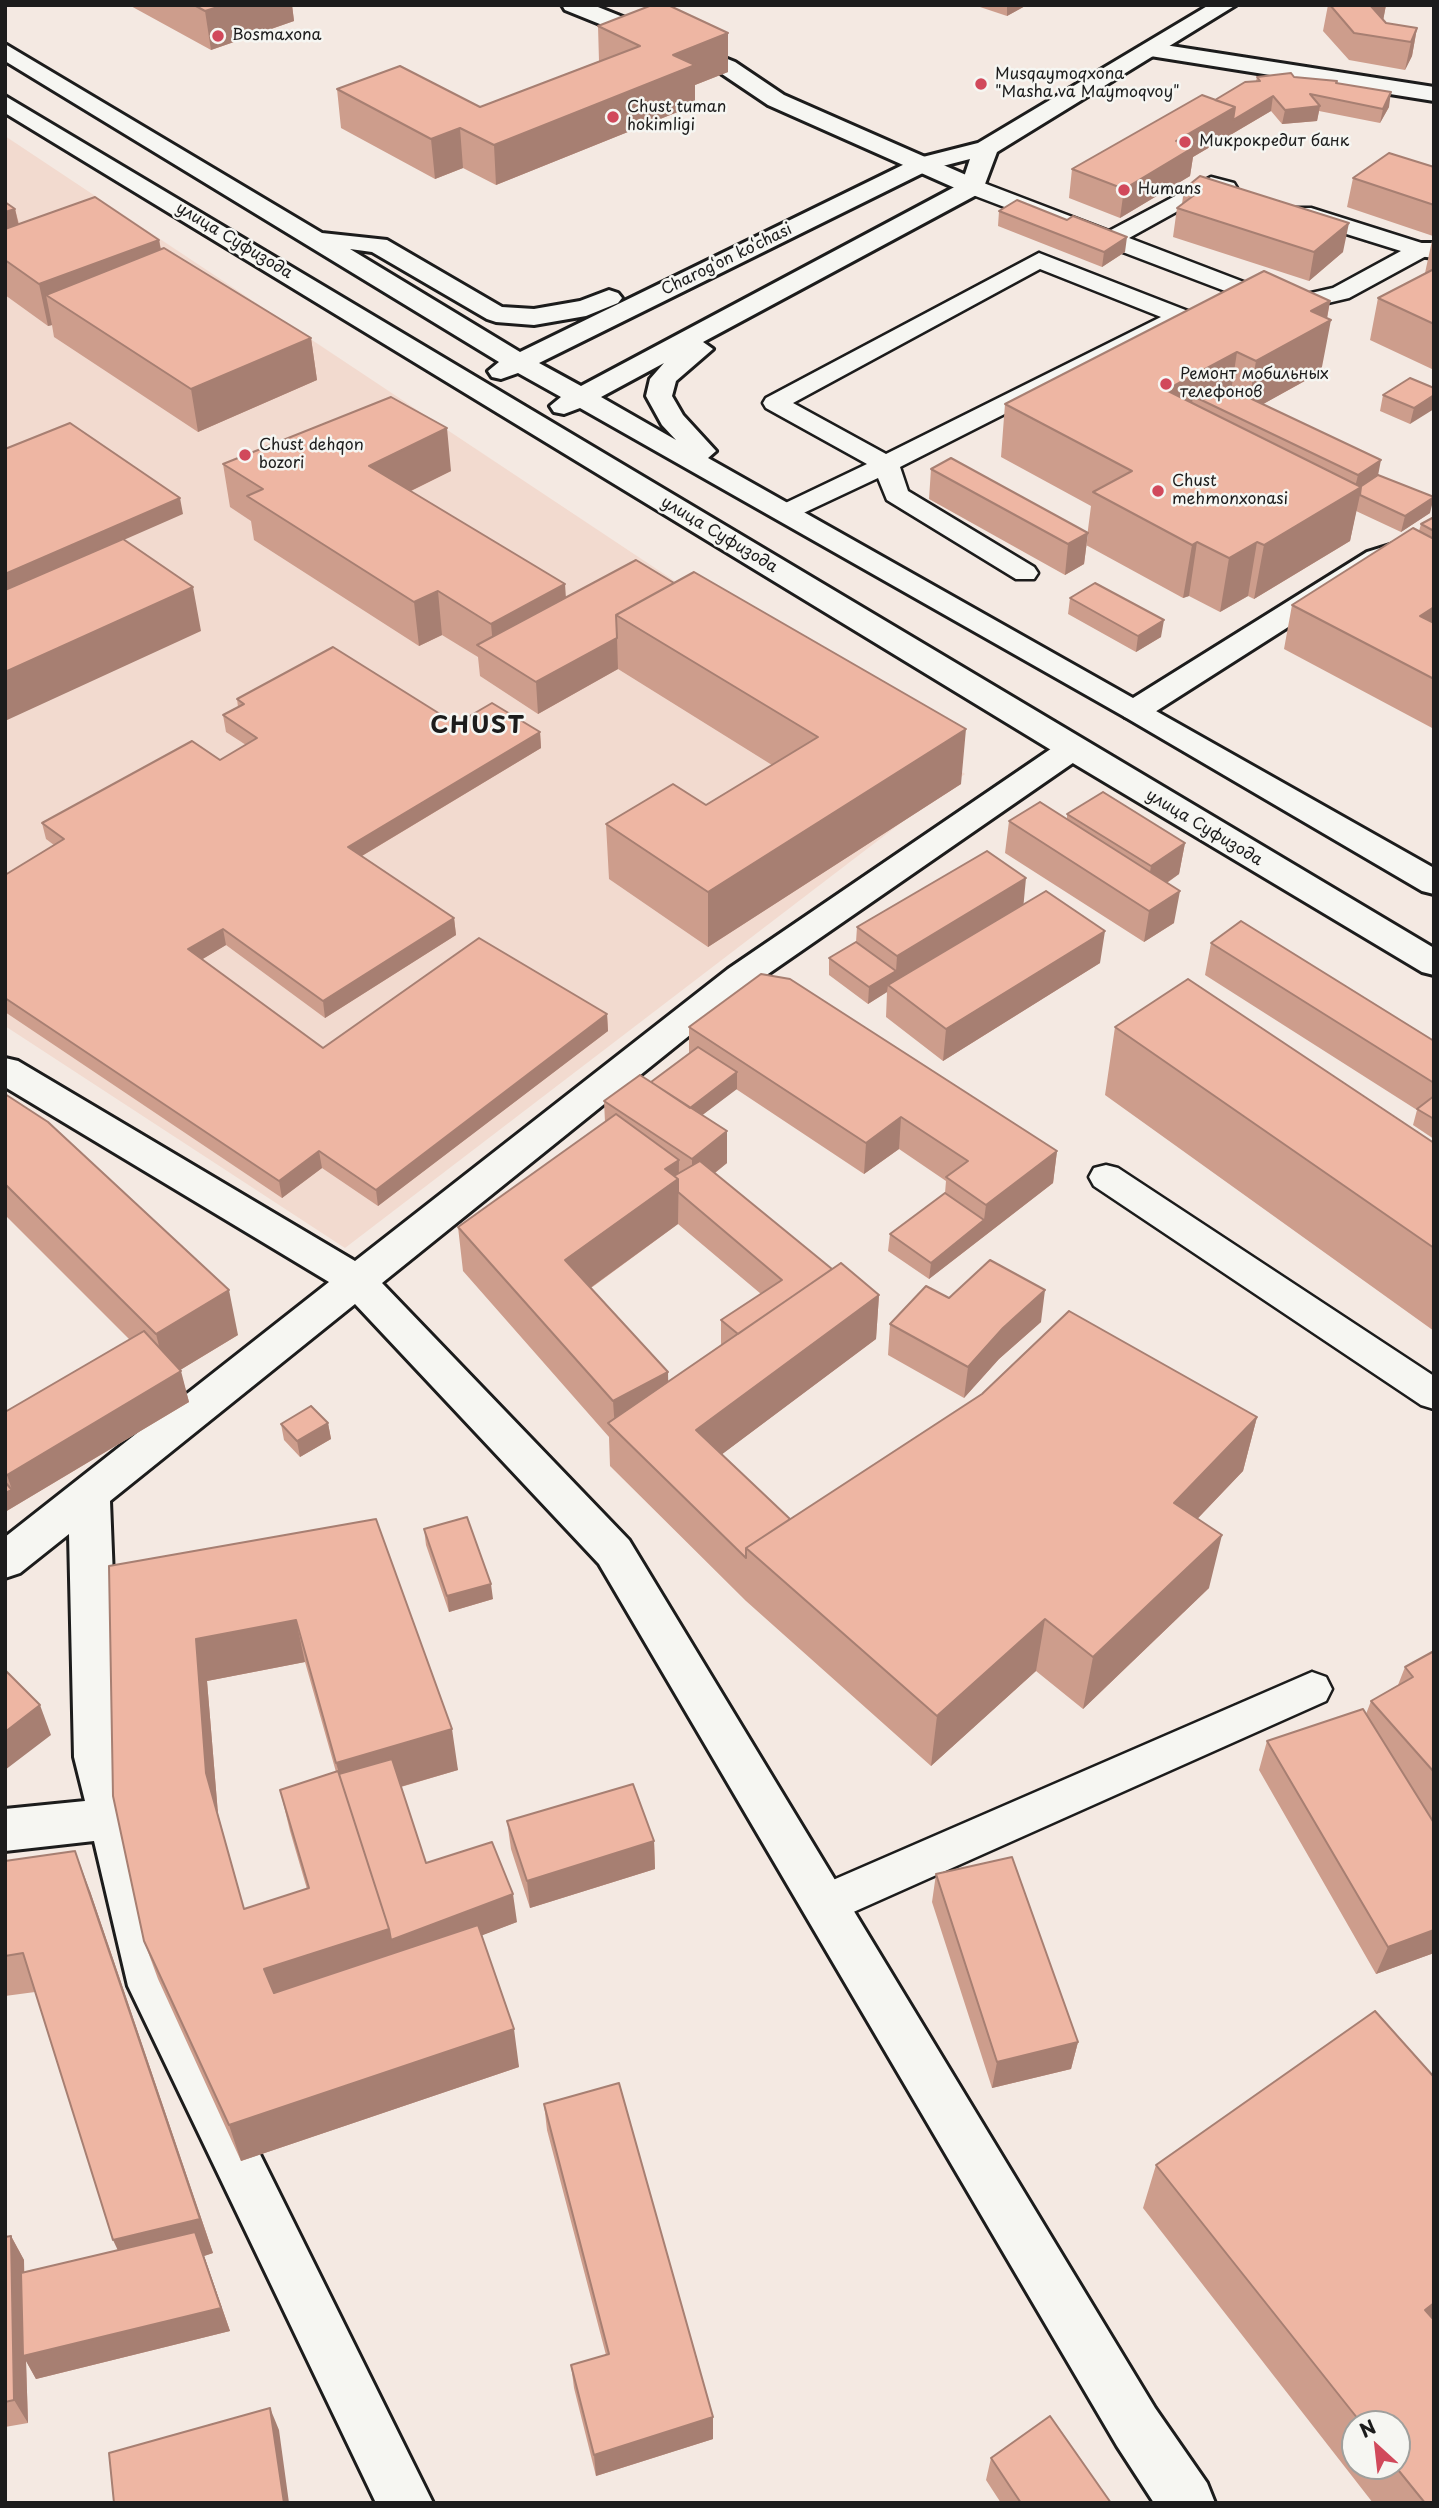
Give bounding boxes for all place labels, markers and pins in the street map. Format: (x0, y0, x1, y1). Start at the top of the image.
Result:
place label: Bosmaxona (232, 26, 322, 46)
marker: Bosmaxona (210, 28, 226, 44)
place label: Musqaymoqxona "Masha va Maymoqvoy" (995, 65, 1180, 103)
marker: Musqaymoqxona "Masha va Maymoqvoy" (973, 76, 989, 92)
place label: Chust tuman hokimligi (627, 98, 726, 136)
marker: Chust tuman hokimligi (605, 109, 621, 125)
place label: Микрокредит банк (1199, 132, 1349, 152)
marker: Микрокредит банк (1177, 134, 1193, 150)
place label: Humans (1138, 180, 1201, 200)
marker: Humans (1116, 182, 1132, 198)
place label: Ремонт мобильных телефонов (1180, 365, 1329, 403)
marker: Ремонт мобильных телефонов (1158, 376, 1174, 392)
place label: Chust dehqon bozori (259, 436, 364, 474)
marker: Chust dehqon bozori (237, 447, 253, 463)
place label: Chust mehmonxonasi (1172, 472, 1288, 510)
marker: Chust mehmonxonasi (1150, 483, 1166, 499)

